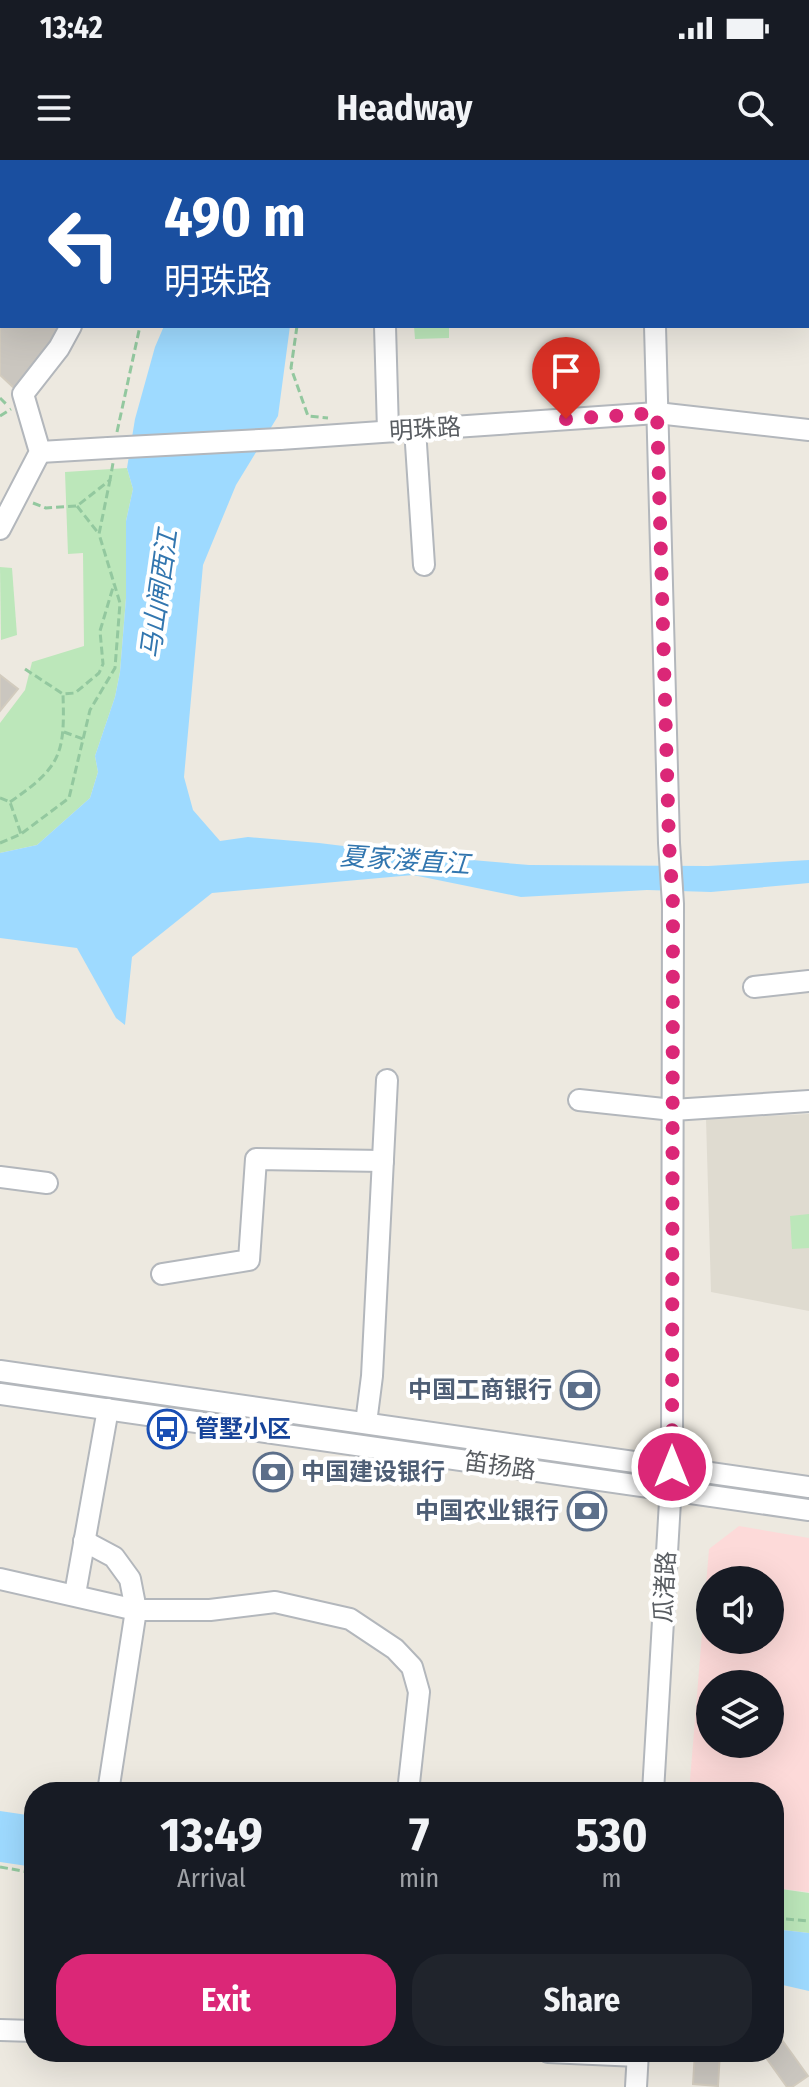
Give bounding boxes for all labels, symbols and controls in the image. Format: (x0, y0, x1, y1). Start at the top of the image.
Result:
text: 13:42 (40, 10, 103, 46)
icon: menu (32, 86, 76, 130)
text: Headway (337, 86, 472, 130)
icon: search (733, 86, 777, 130)
text: 490 m (164, 184, 306, 251)
icon: left (32, 192, 136, 296)
text: 明珠路 (164, 260, 272, 304)
pin (532, 337, 600, 419)
icon: arrive (544, 349, 588, 393)
street label: 明珠路 (388, 413, 462, 445)
water label: 马山闸西江 (135, 525, 184, 661)
water label: 夏家溇直江 (339, 841, 474, 881)
bank icon: 中国工商银行 (559, 1369, 601, 1411)
place label: 中国工商银行 (408, 1376, 552, 1404)
bus stop icon: 管墅小区 (146, 1408, 188, 1450)
place label: 管墅小区 (195, 1415, 291, 1443)
position arrow (630, 1425, 714, 1509)
street label: 笛扬路 (462, 1447, 538, 1485)
bank icon: 中国建设银行 (252, 1451, 294, 1493)
place label: 中国建设银行 (301, 1458, 445, 1486)
bank icon: 中国农业银行 (566, 1490, 608, 1532)
place label: 中国农业银行 (415, 1497, 559, 1525)
street label: 瓜渚路 (649, 1550, 681, 1624)
map controls (696, 1566, 784, 1758)
button: sound (696, 1566, 784, 1654)
button: layers (696, 1670, 784, 1758)
text: 13:49 (160, 1806, 263, 1864)
text: 7 (409, 1806, 429, 1864)
text: 530 (576, 1806, 648, 1864)
text: Arrival (177, 1863, 246, 1894)
text: min (399, 1863, 439, 1894)
text: m (602, 1863, 622, 1894)
button: Exit (56, 1954, 396, 2046)
button: Share (412, 1954, 752, 2046)

